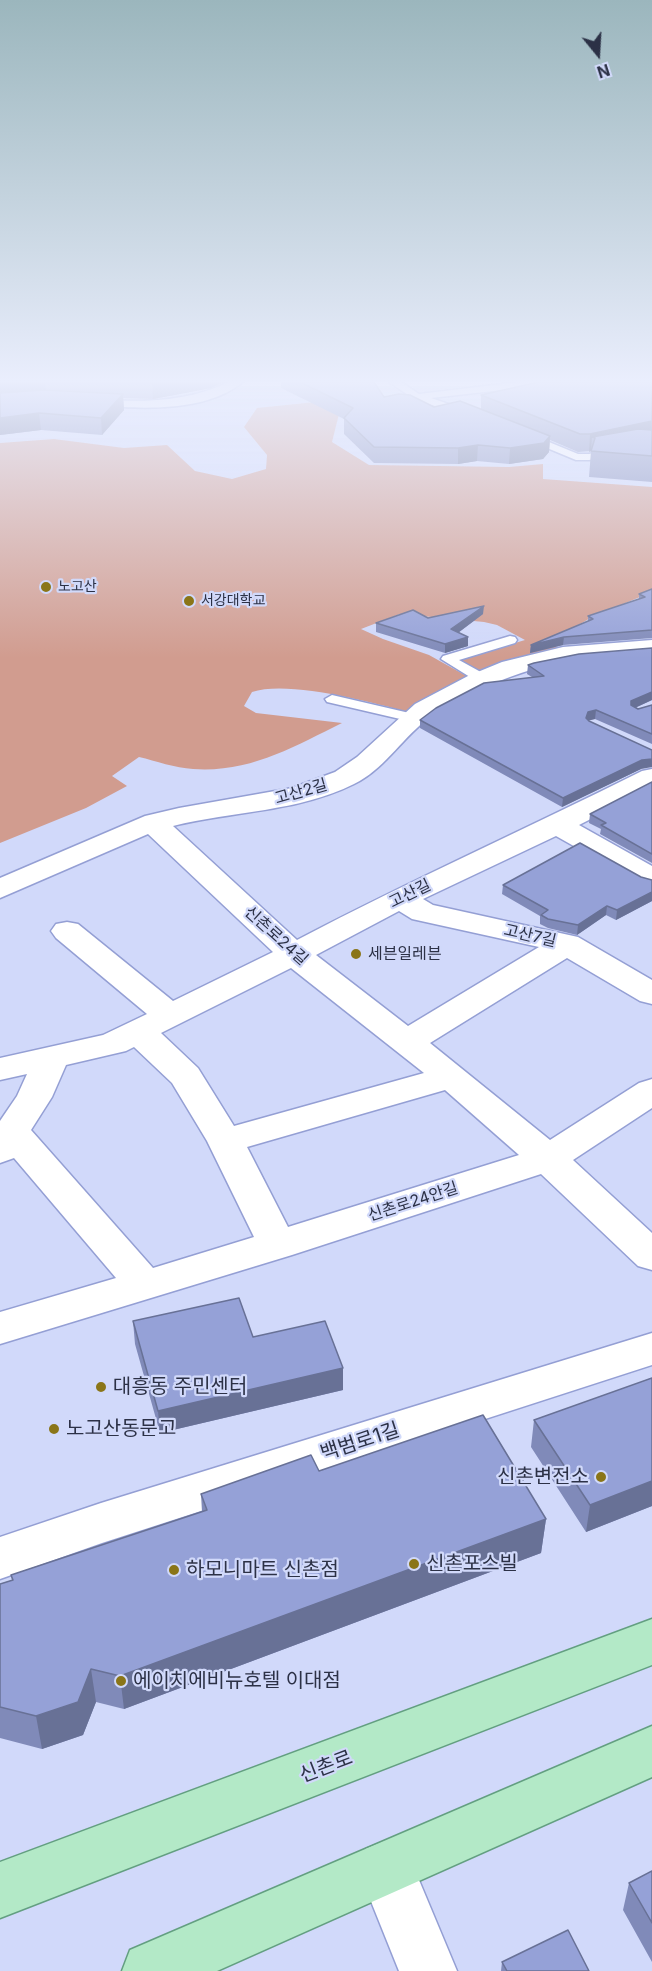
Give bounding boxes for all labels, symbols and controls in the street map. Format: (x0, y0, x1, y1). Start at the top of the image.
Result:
north arrow (568, 24, 628, 84)
text: N (595, 60, 612, 83)
place label: 노고산 (58, 579, 97, 595)
marker: 노고산 (39, 580, 53, 594)
place label: 서강대학교 (201, 593, 265, 609)
marker: 서강대학교 (182, 594, 196, 608)
street label: 고산2길 (272, 775, 330, 809)
street label: 고산길 (386, 876, 434, 912)
street label: 신촌로24길 (240, 903, 312, 969)
street label: 고산7길 (502, 921, 558, 951)
place label: 세븐일레븐 (368, 944, 442, 964)
marker: 세븐일레븐 (349, 947, 363, 961)
street label: 신촌로24안길 (366, 1178, 460, 1226)
place label: 대흥동 주민센터 (113, 1375, 247, 1399)
marker: 대흥동 주민센터 (94, 1380, 108, 1394)
place label: 노고산동문고 (66, 1417, 176, 1441)
street label: 백범로1길 (317, 1418, 403, 1466)
marker: 노고산동문고 (47, 1422, 61, 1436)
place label: 신촌변전소 (497, 1465, 589, 1489)
marker: 신촌변전소 (594, 1470, 608, 1484)
place label: 신촌포스빌 (426, 1552, 518, 1576)
marker: 신촌포스빌 (407, 1557, 421, 1571)
place label: 하모니마트 신촌점 (186, 1558, 339, 1582)
marker: 하모니마트 신촌점 (167, 1563, 181, 1577)
place label: 에이치에비뉴호텔 이대점 (133, 1669, 341, 1693)
marker: 에이치에비뉴호텔 이대점 (114, 1674, 128, 1688)
street label: 신촌로 (296, 1746, 356, 1788)

